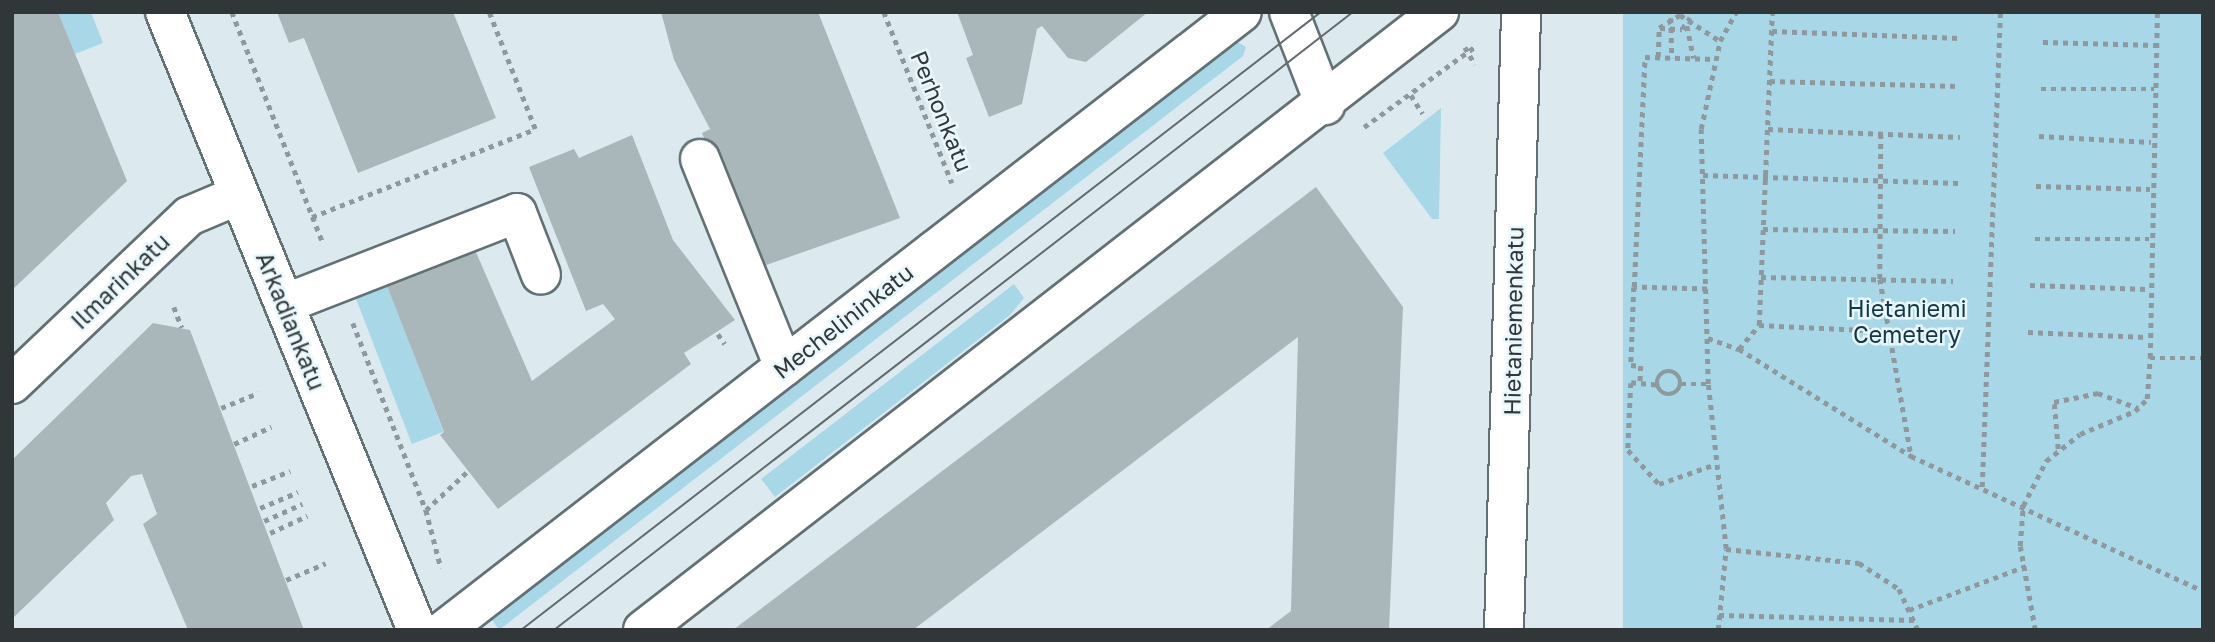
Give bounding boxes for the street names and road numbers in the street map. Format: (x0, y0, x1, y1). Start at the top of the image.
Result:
street label: Perhonkatu (905, 47, 979, 175)
street label: Hietaniemenkatu (1498, 226, 1528, 416)
street label: Ilmarinkatu (65, 227, 175, 335)
street label: Arkadiankatu (251, 248, 331, 394)
street label: Mechelininkatu (768, 258, 918, 384)

